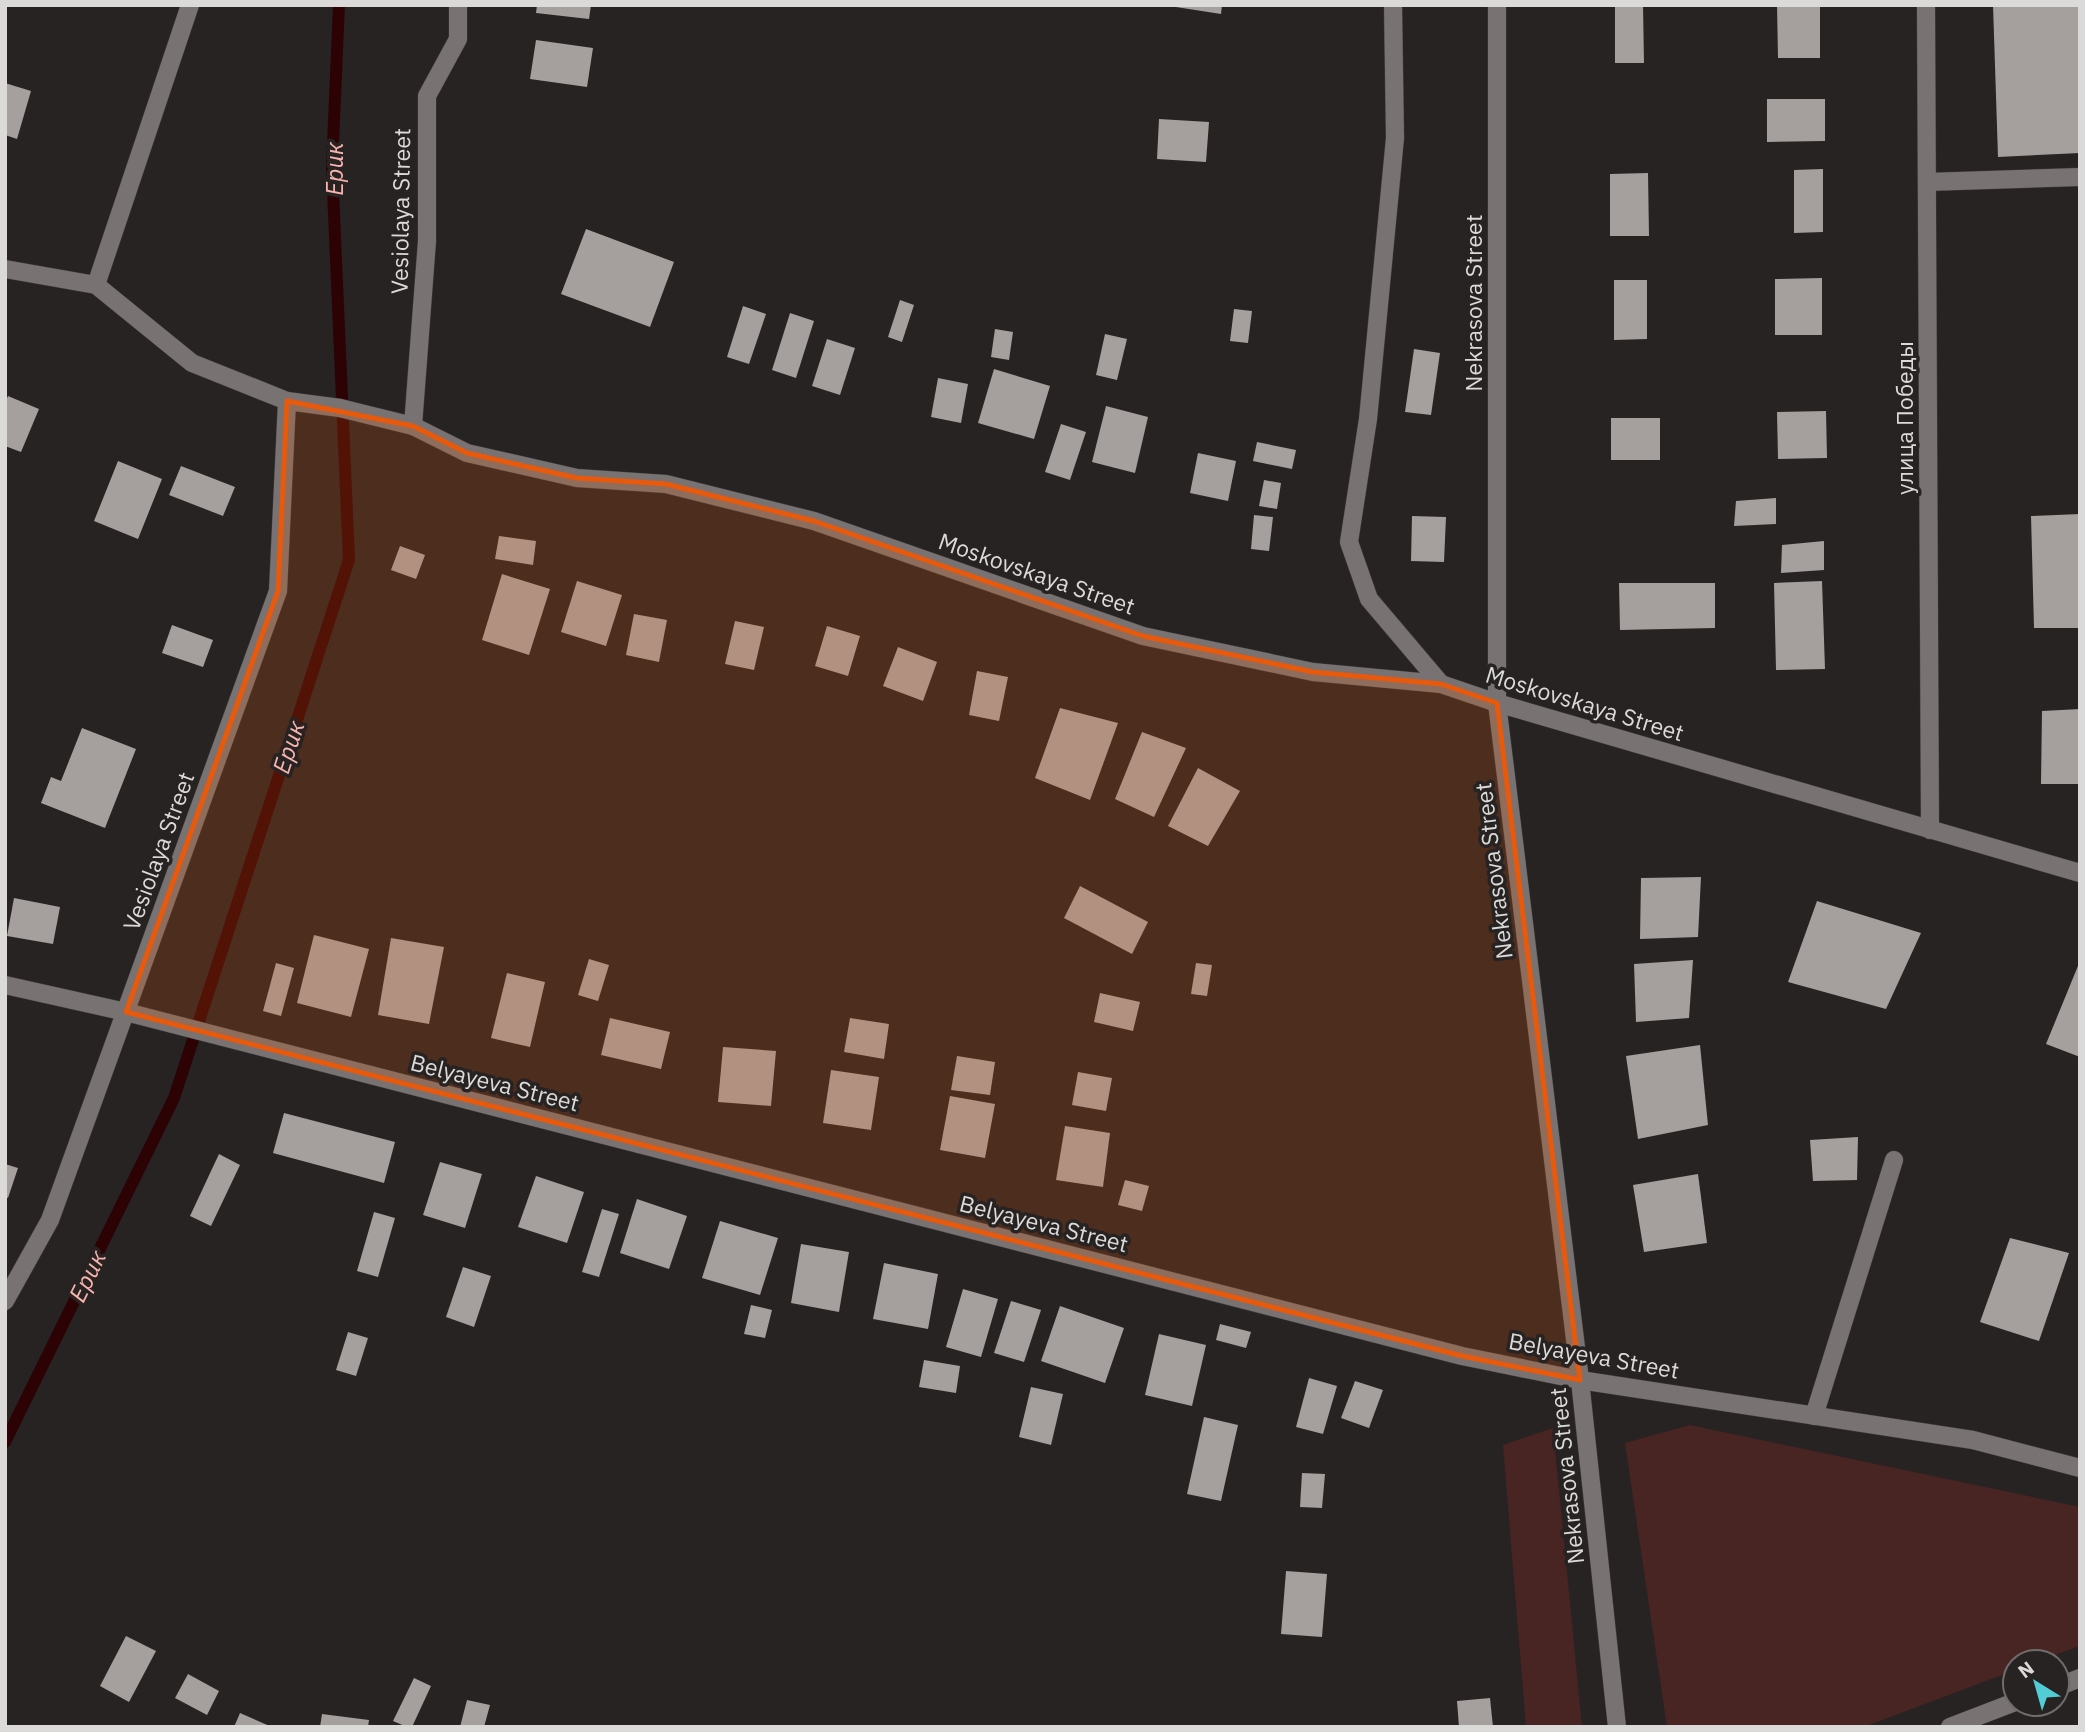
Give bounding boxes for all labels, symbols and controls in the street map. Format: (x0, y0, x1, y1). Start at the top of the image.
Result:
street label: Vesiolaya Street (384, 128, 416, 294)
water label: Ерик (318, 142, 350, 196)
street label: Nekrasova Street (1458, 214, 1488, 392)
street label: улица Победы (1889, 341, 1919, 495)
street label: Moskovskaya Street (935, 525, 1139, 621)
street label: Moskovskaya Street (1482, 659, 1688, 747)
water label: Ерик (265, 716, 312, 777)
street label: Vesiolaya Street (115, 768, 201, 934)
street label: Nekrasova Street (1467, 781, 1519, 961)
street label: Belyayeva Street (408, 1047, 582, 1117)
street label: Belyayeva Street (957, 1188, 1131, 1258)
water label: Ерик (61, 1245, 113, 1307)
street label: Belyayeva Street (1506, 1325, 1682, 1385)
street label: Nekrasova Street (1542, 1386, 1590, 1566)
north arrow (2001, 1648, 2071, 1718)
text: N (2013, 1656, 2038, 1683)

